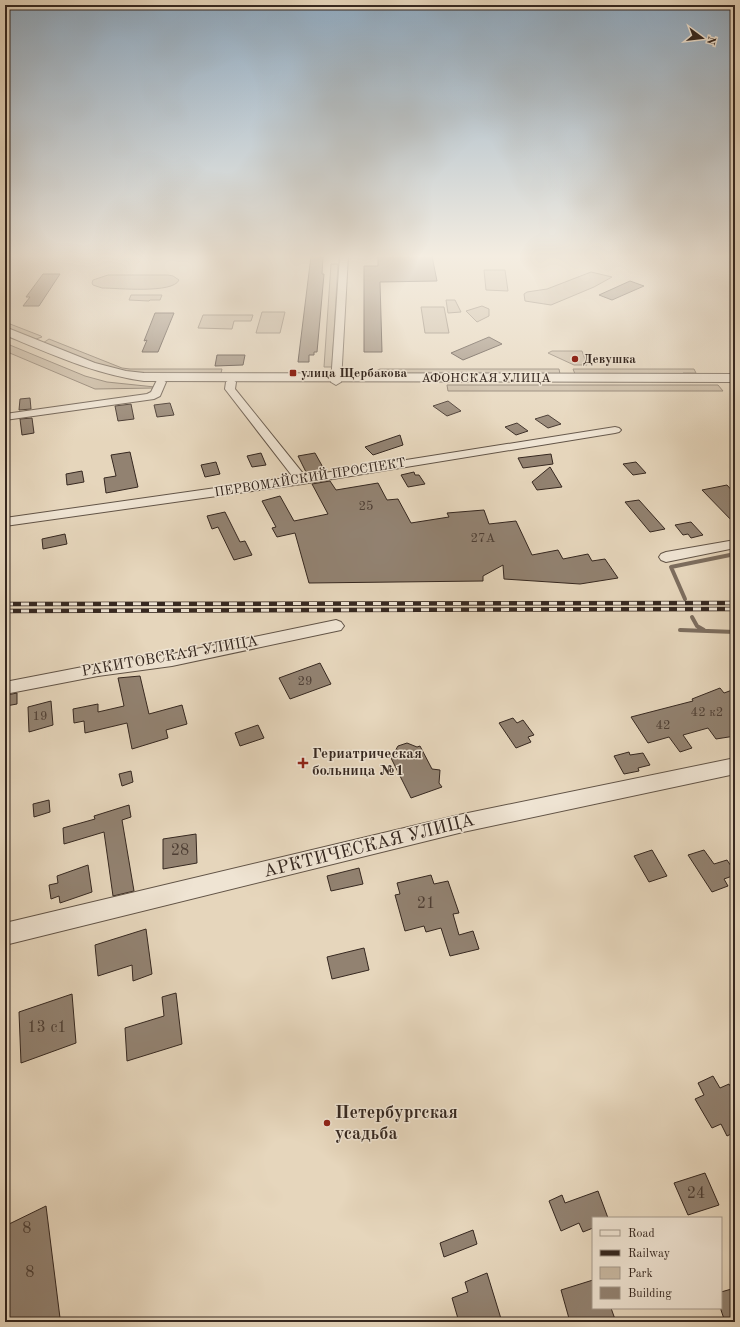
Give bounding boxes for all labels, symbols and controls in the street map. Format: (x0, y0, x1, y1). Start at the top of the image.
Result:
north arrow (682, 18, 722, 58)
text: N (704, 35, 717, 46)
place label: Девушка (583, 353, 636, 366)
marker: Девушка (570, 354, 580, 364)
place label: улица Щербакова (301, 367, 407, 380)
marker: улица Щербакова (288, 368, 298, 378)
street label: АФОНСКАЯ УЛИЦА (421, 372, 551, 385)
street label: ПЕРВОМАЙСКИЙ ПРОСПЕКТ (213, 454, 407, 500)
house number: 25 (358, 500, 374, 513)
house number: 27А (470, 532, 496, 545)
street label: РАКИТОВСКАЯ УЛИЦА (81, 634, 260, 680)
house number: 29 (297, 675, 313, 688)
house number: 42 к2 (691, 706, 723, 719)
house number: 19 (32, 710, 48, 723)
house number: 42 (655, 719, 671, 732)
place label: Гериатрическая больница №1 (312, 747, 422, 779)
marker: Гериатрическая больница №1 (297, 757, 309, 769)
street label: АРКТИЧЕСКАЯ УЛИЦА (262, 811, 477, 881)
house number: 28 (171, 843, 189, 859)
house number: 21 (417, 896, 435, 912)
house number: 13 с1 (27, 1020, 67, 1036)
place label: Петербургская усадьба (335, 1104, 458, 1143)
marker: Петербургская усадьба (322, 1118, 332, 1128)
house number: 24 (687, 1186, 705, 1202)
legend (592, 1217, 722, 1309)
house number: 8 (22, 1221, 32, 1237)
text: Road (628, 1228, 655, 1240)
text: Railway (628, 1248, 671, 1260)
house number: 8 (25, 1265, 35, 1281)
text: Park (628, 1268, 653, 1280)
text: Building (628, 1288, 672, 1300)

